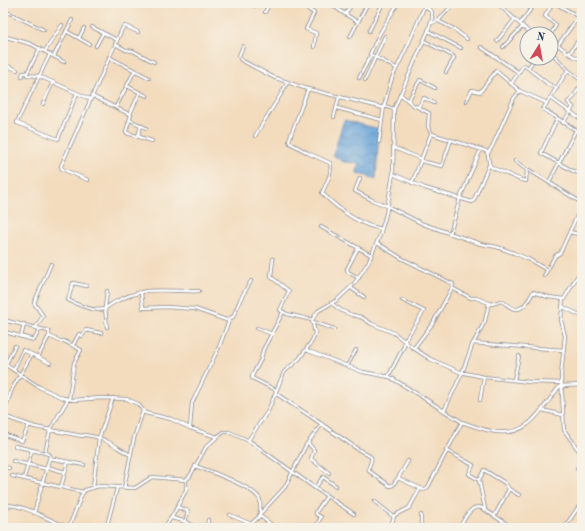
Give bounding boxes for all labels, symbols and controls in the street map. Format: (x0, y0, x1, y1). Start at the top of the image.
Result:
north arrow (519, 26, 559, 66)
text: N (535, 31, 546, 44)

